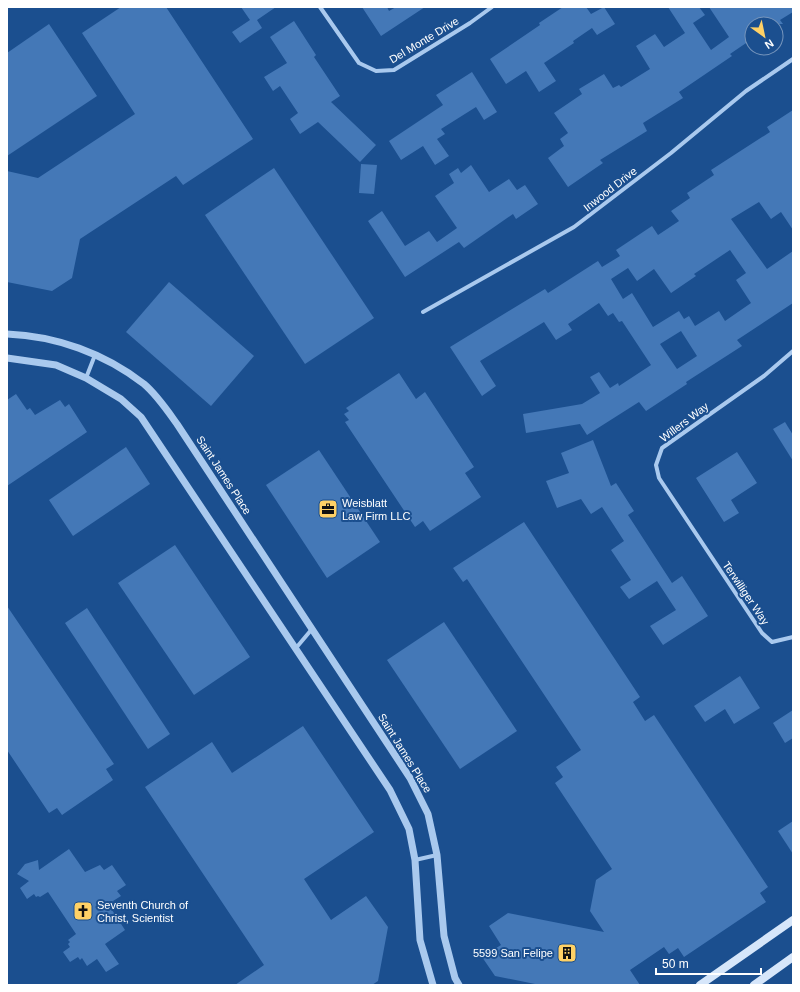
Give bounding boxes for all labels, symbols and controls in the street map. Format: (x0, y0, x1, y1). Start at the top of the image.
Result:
street label: Del Monte Drive (387, 15, 461, 65)
north arrow (744, 16, 784, 56)
text: N (763, 37, 776, 52)
street label: Inwood Drive (581, 165, 639, 213)
street label: Willers Way (657, 400, 711, 444)
street label: Saint James Place (194, 434, 254, 516)
place label: Weisblatt Law Firm LLC (342, 497, 411, 522)
office icon: Weisblatt Law Firm LLC (317, 498, 339, 520)
street label: Terwilliger Way (720, 559, 772, 627)
street label: Saint James Place (376, 711, 434, 795)
place label: Seventh Church of Christ, Scientist (97, 899, 189, 924)
church icon: Seventh Church of Christ, Scientist (72, 900, 94, 922)
building icon: 5599 San Felipe (556, 942, 578, 964)
place label: 5599 San Felipe (473, 947, 553, 959)
scale bar (656, 950, 761, 976)
text: 50 m (662, 957, 689, 971)

